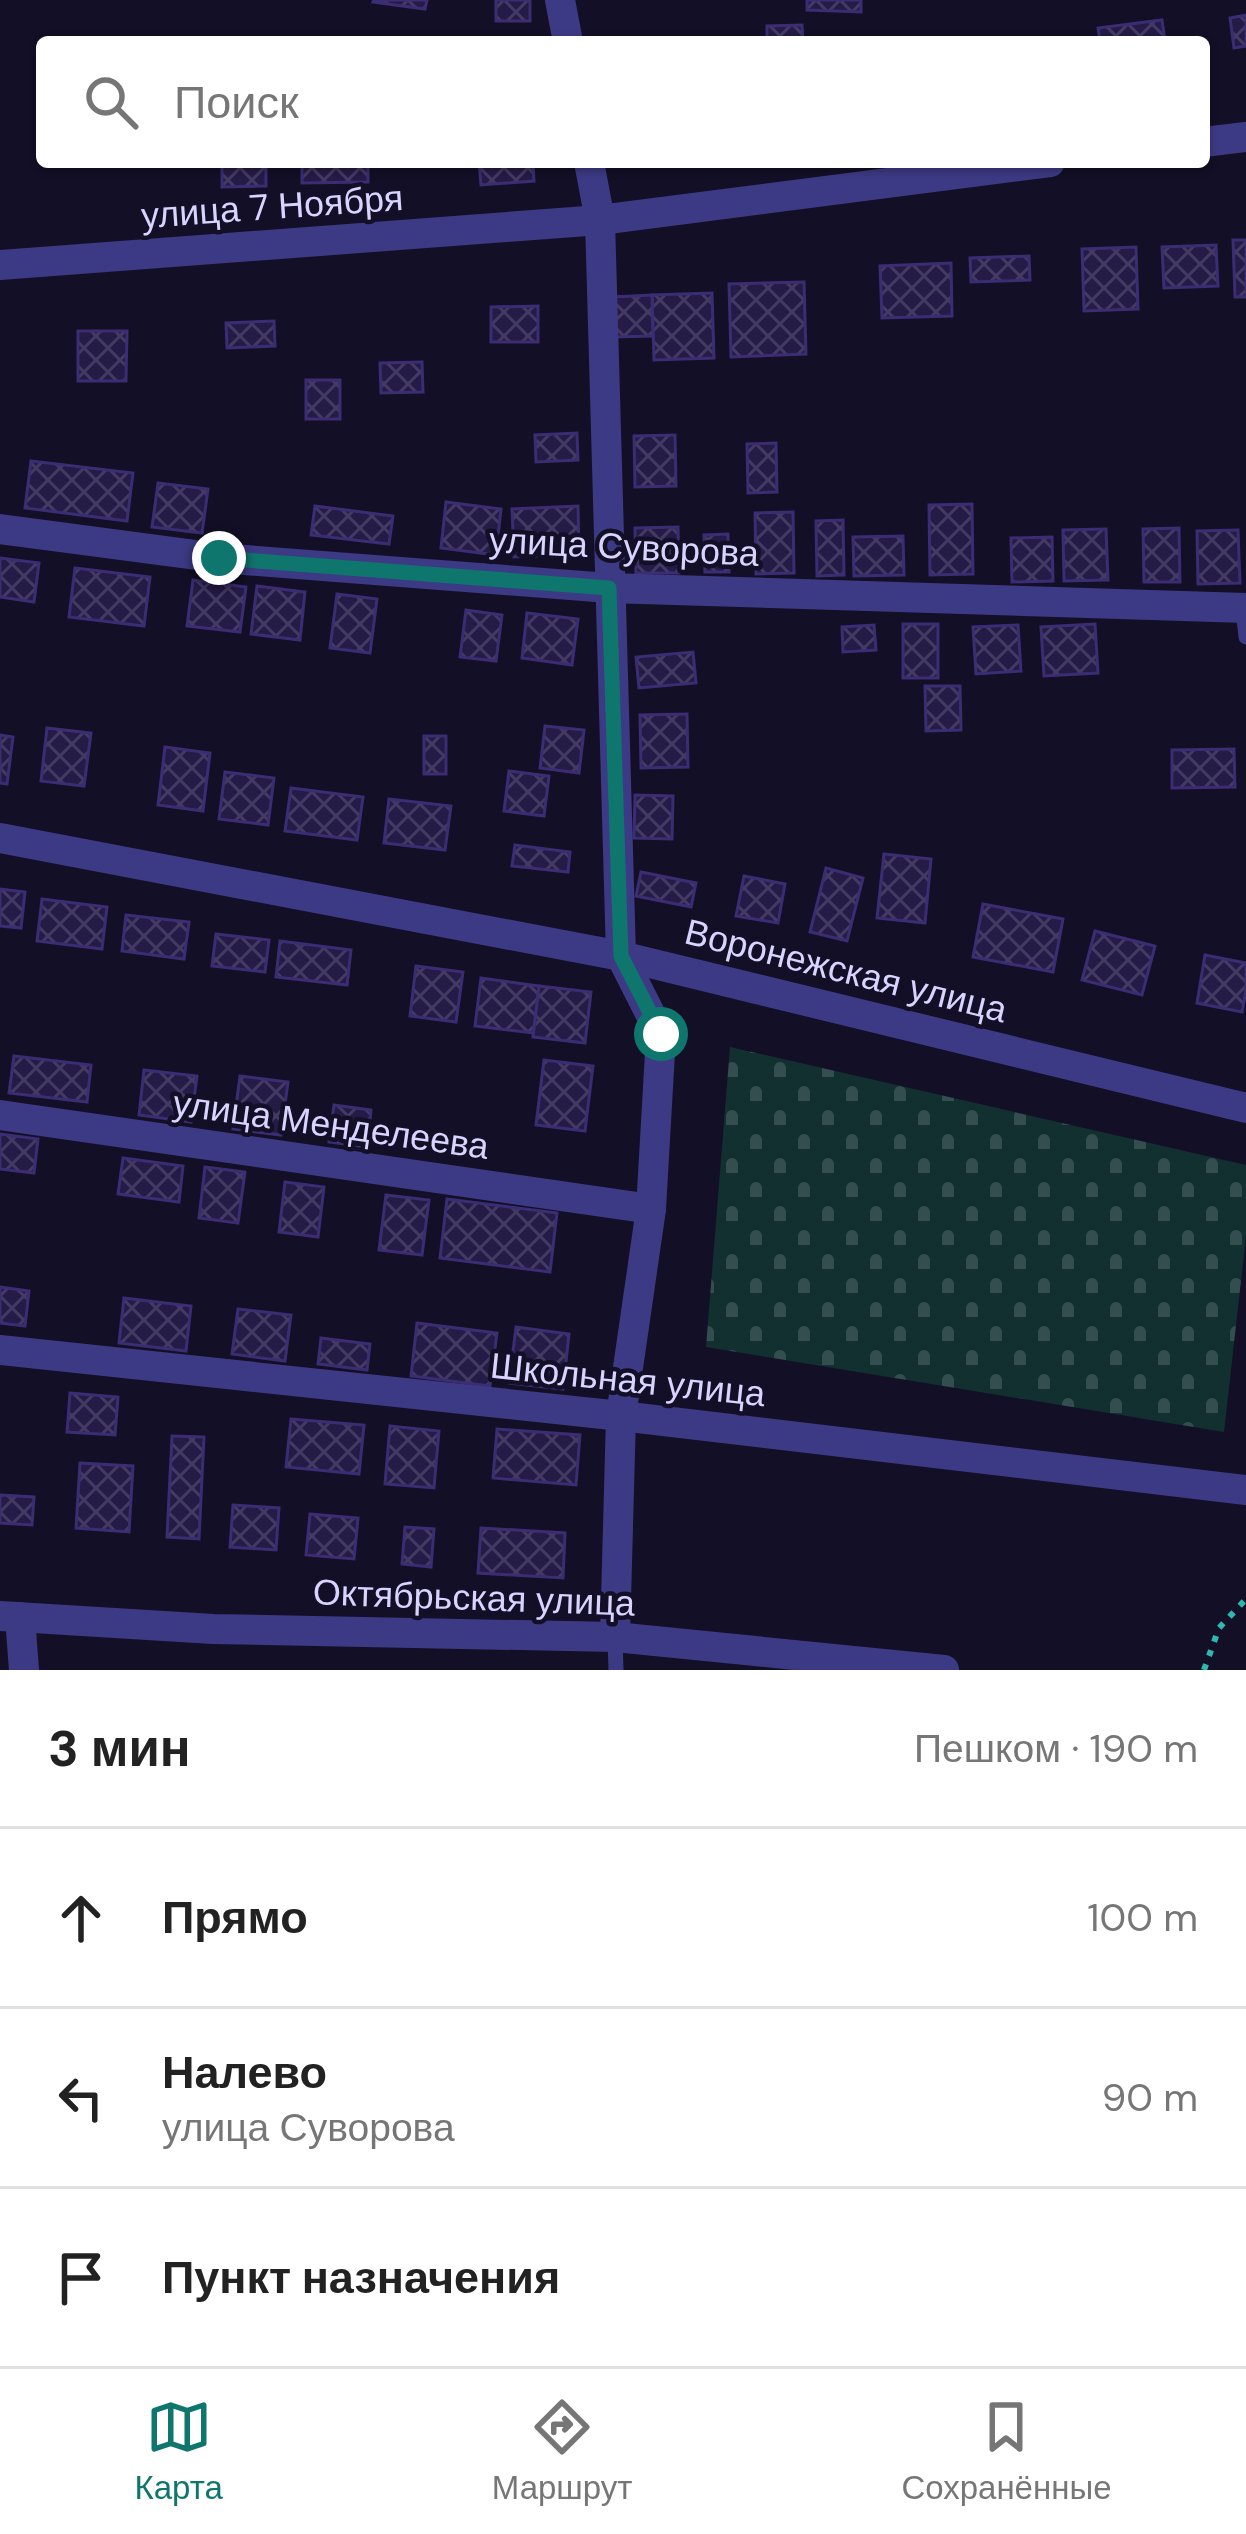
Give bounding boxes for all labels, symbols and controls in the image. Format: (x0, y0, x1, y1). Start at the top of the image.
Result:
search box (36, 36, 1210, 168)
icon: search (78, 69, 144, 135)
text: Поиск (174, 73, 299, 132)
street label: улица 7 Ноября (139, 174, 405, 239)
street label: улица Суворова (488, 516, 761, 577)
route end (192, 531, 246, 585)
street label: Воронежская улица (680, 908, 1013, 1033)
route start (634, 1007, 688, 1061)
street label: улица Менделеева (170, 1079, 493, 1170)
street label: Школьная улица (488, 1342, 769, 1417)
street label: Октябрьская улица (312, 1568, 637, 1627)
text: 3 мин (48, 1715, 191, 1782)
text: Пешком · 190 m (914, 1723, 1198, 1774)
icon: ahead (48, 1885, 114, 1951)
text: Прямо (162, 1888, 308, 1947)
text: 100 m (1087, 1892, 1198, 1943)
text: Налево (162, 2043, 327, 2102)
icon: left (48, 2065, 114, 2131)
text: 90 m (1102, 2072, 1198, 2123)
text: улица Суворова (162, 2102, 455, 2153)
icon: arrive (48, 2245, 114, 2311)
text: Пункт назначения (162, 2248, 560, 2307)
tab: Карта (134, 2394, 223, 2509)
tab: Маршрут (492, 2394, 632, 2509)
tab: Сохранённые (901, 2394, 1112, 2509)

